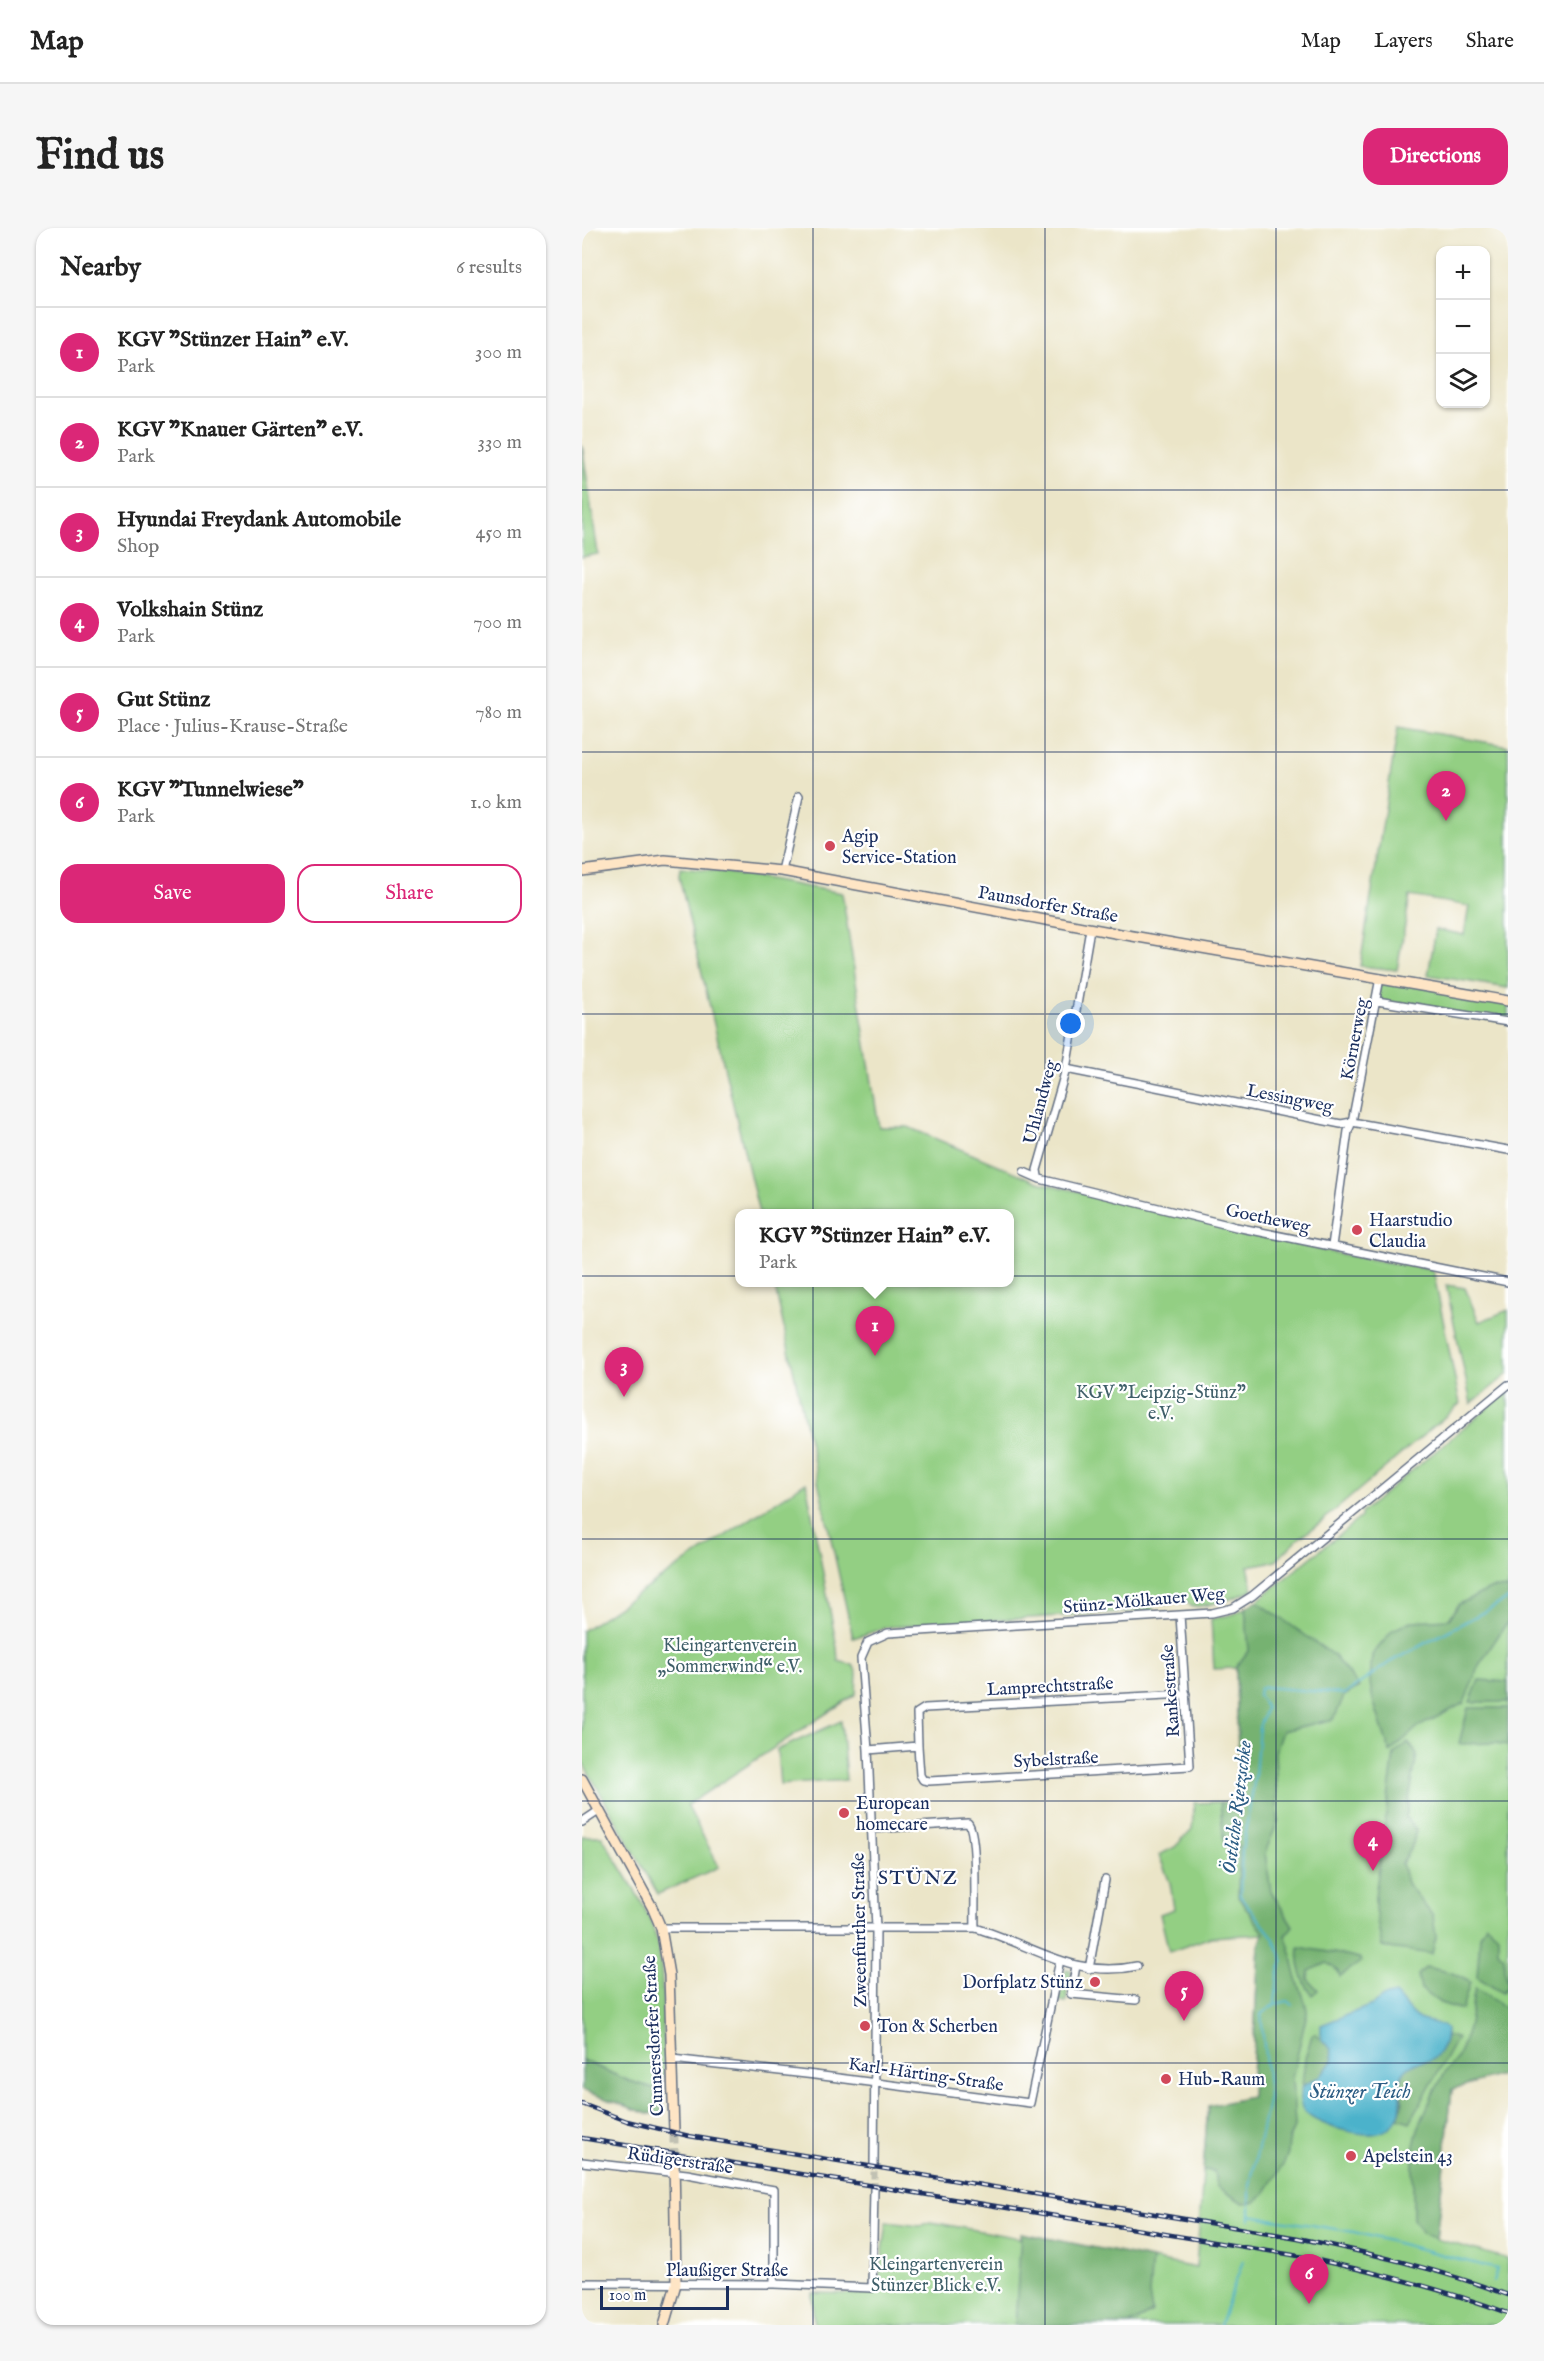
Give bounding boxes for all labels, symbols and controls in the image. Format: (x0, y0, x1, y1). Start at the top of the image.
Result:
text: Map (30, 24, 84, 59)
text: Map (1301, 28, 1341, 55)
text: Layers (1374, 28, 1433, 55)
text: Share (1466, 28, 1514, 55)
button: Directions (1363, 128, 1508, 185)
text: Find us (36, 130, 164, 183)
map controls (1436, 246, 1490, 408)
button: + (1436, 246, 1490, 300)
text: Nearby (60, 251, 141, 284)
text: 6 results (456, 255, 522, 280)
button: − (1436, 300, 1490, 354)
text: KGV "Stünzer Hain" e.V. (117, 326, 348, 354)
text: 1 (76, 340, 83, 365)
text: 300 m (475, 340, 522, 365)
text: Park (117, 354, 155, 379)
button: layers (1436, 354, 1490, 408)
text: KGV "Knauer Gärten" e.V. (117, 416, 363, 444)
text: 2 (75, 430, 84, 455)
text: 330 m (477, 430, 522, 455)
text: Park (117, 444, 155, 469)
text: Hyundai Freydank Automobile (117, 506, 401, 534)
text: 3 (76, 520, 83, 545)
text: 450 m (475, 520, 522, 545)
text: Shop (117, 534, 159, 559)
text: Volkshain Stünz (117, 596, 263, 624)
text: 4 (75, 610, 84, 635)
text: 700 m (473, 610, 522, 635)
text: Park (117, 624, 155, 649)
text: Gut Stünz (117, 686, 210, 714)
text: 5 (76, 700, 83, 725)
text: 780 m (475, 700, 522, 725)
text: Place · Julius-Krause-Straße (117, 714, 348, 739)
pin: 2 (1426, 772, 1466, 821)
text: KGV "Tunnelwiese" (117, 776, 304, 804)
text: 6 (75, 790, 84, 815)
text: 1.0 km (470, 790, 522, 815)
text: Park (117, 804, 155, 829)
place label: Agip Service-Station (841, 826, 957, 870)
marker: Agip Service-Station (823, 839, 837, 853)
button: Save (60, 864, 285, 923)
button: Share (297, 864, 522, 923)
street label: Paunsdorfer Straße (976, 882, 1120, 929)
street label: Körnerweg (1336, 996, 1375, 1082)
your location (1056, 1009, 1085, 1038)
street label: Uhlandweg (1019, 1057, 1064, 1147)
street label: Lessingweg (1244, 1080, 1335, 1119)
street label: Goetheweg (1223, 1199, 1312, 1240)
popup (735, 1209, 1014, 1287)
place label: Haarstudio Claudia (1369, 1210, 1453, 1254)
text: KGV "Stünzer Hain" e.V. (759, 1222, 990, 1250)
marker: Haarstudio Claudia (1350, 1223, 1364, 1237)
text: Park (759, 1250, 797, 1275)
pin: 1 (856, 1306, 894, 1356)
pin: 3 (604, 1348, 644, 1397)
park label: KGV "Leipzig-Stünz" e.V. (1076, 1382, 1246, 1426)
street label: Stünz-Mölkauer Weg (1062, 1583, 1226, 1620)
park label: Kleingartenverein „Sommerwind“ e.V. (658, 1635, 802, 1679)
street label: Rankestraße (1157, 1644, 1186, 1738)
street label: Lamprechtstraße (986, 1673, 1114, 1702)
water label: Östliche Rietzschke (1216, 1739, 1258, 1875)
street label: Sybelstraße (1013, 1747, 1099, 1774)
place label: European homecare (856, 1793, 930, 1837)
marker: European homecare (837, 1806, 851, 1820)
pin: 4 (1354, 1822, 1392, 1871)
street label: Zweenfurther Straße (848, 1853, 873, 2007)
district label: STÜNZ (878, 1866, 958, 1891)
street label: Cunnersdorfer Straße (639, 1955, 670, 2117)
place label: Dorfplatz Stünz (962, 1972, 1083, 1995)
pin: 5 (1164, 1972, 1204, 2021)
marker: Dorfplatz Stünz (1088, 1975, 1102, 1989)
place label: Ton & Scherben (877, 2016, 998, 2039)
marker: Ton & Scherben (858, 2019, 872, 2033)
street label: Karl-Härting-Straße (847, 2053, 1005, 2098)
place label: Hub-Raum (1178, 2069, 1265, 2092)
marker: Hub-Raum (1159, 2072, 1173, 2086)
water label: Stünzer Teich (1309, 2080, 1411, 2105)
street label: Rüdigerstraße (625, 2143, 734, 2180)
place label: Apelstein 43 (1362, 2146, 1453, 2169)
marker: Apelstein 43 (1344, 2149, 1358, 2163)
park label: Kleingartenverein Stünzer Blick e.V. (869, 2254, 1003, 2298)
pin: 6 (1290, 2254, 1328, 2304)
street label: Plaußiger Straße (666, 2260, 788, 2283)
scale bar (600, 2283, 729, 2310)
text: 100 m (609, 2286, 646, 2306)

